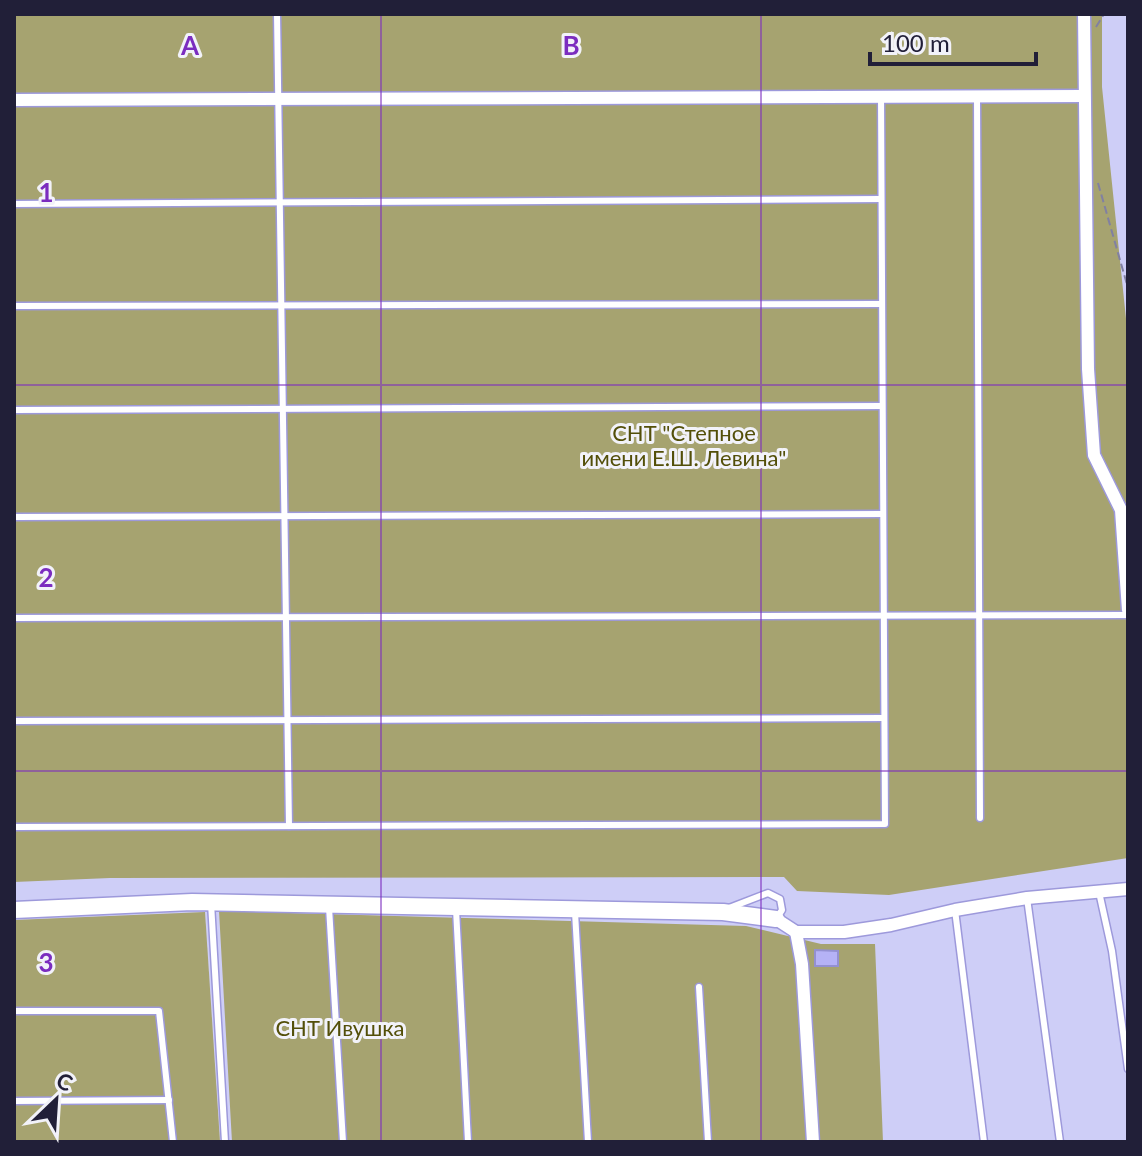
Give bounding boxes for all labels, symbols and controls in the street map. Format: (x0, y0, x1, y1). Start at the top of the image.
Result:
scale bar (870, 16, 1036, 66)
text: 100 m (882, 28, 950, 57)
text: A (180, 29, 200, 61)
text: B (562, 29, 580, 61)
text: 1 (38, 176, 54, 208)
park label: СНТ "Степное имени Е.Ш. Левина" (582, 419, 786, 471)
text: 2 (38, 561, 54, 593)
text: 3 (38, 946, 54, 978)
park label: СНТ Ивушка (275, 1014, 405, 1041)
north arrow (16, 1060, 96, 1140)
text: С (52, 1066, 77, 1097)

